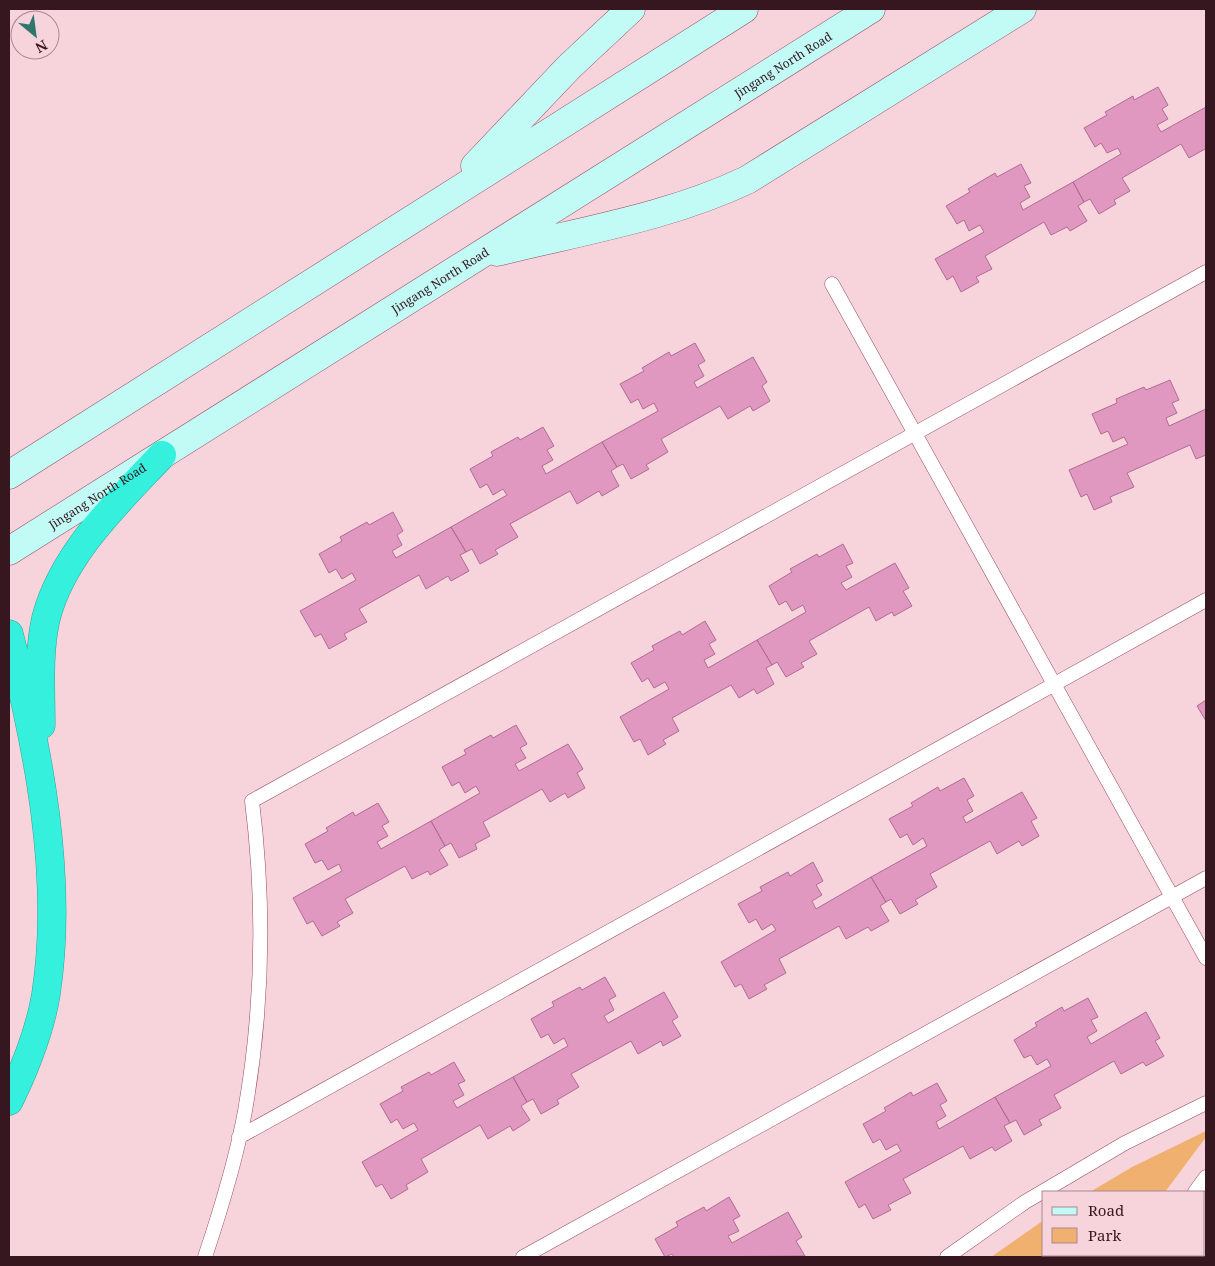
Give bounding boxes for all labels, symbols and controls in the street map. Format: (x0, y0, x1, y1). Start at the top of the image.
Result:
north arrow (10, 10, 60, 60)
street label: Jingang North Road (730, 27, 835, 102)
text: N (32, 36, 51, 58)
street label: Jingang North Road (387, 243, 492, 318)
street label: Jingang North Road (44, 458, 150, 533)
legend (1042, 1191, 1205, 1256)
text: Road (1088, 1200, 1124, 1220)
text: Park (1088, 1225, 1122, 1245)

